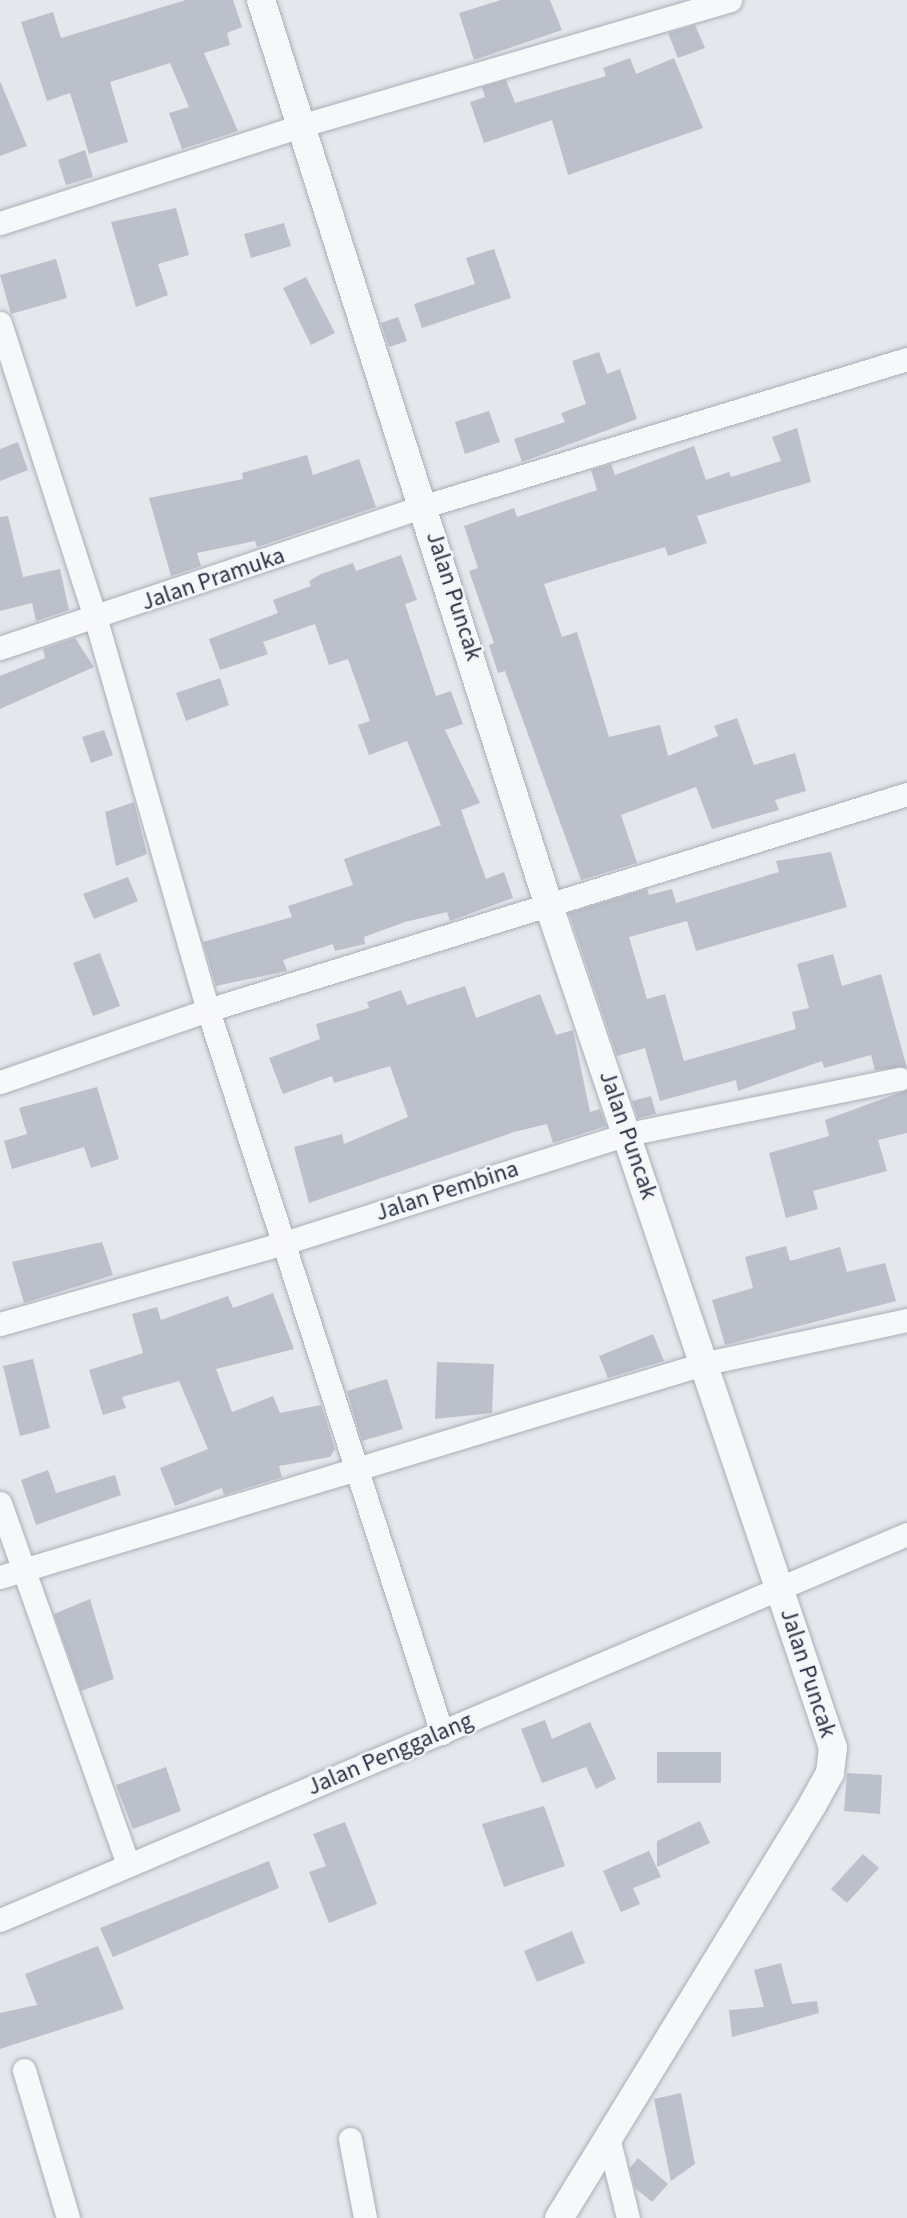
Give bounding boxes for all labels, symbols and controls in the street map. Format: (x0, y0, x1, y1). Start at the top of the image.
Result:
street label: Jalan Puncak (420, 528, 488, 664)
street label: Jalan Pramuka (137, 541, 289, 617)
street label: Jalan Puncak (593, 1067, 663, 1203)
street label: Jalan Pembina (372, 1154, 522, 1228)
street label: Jalan Puncak (774, 1605, 842, 1741)
street label: Jalan Penggalang (303, 1706, 477, 1802)

